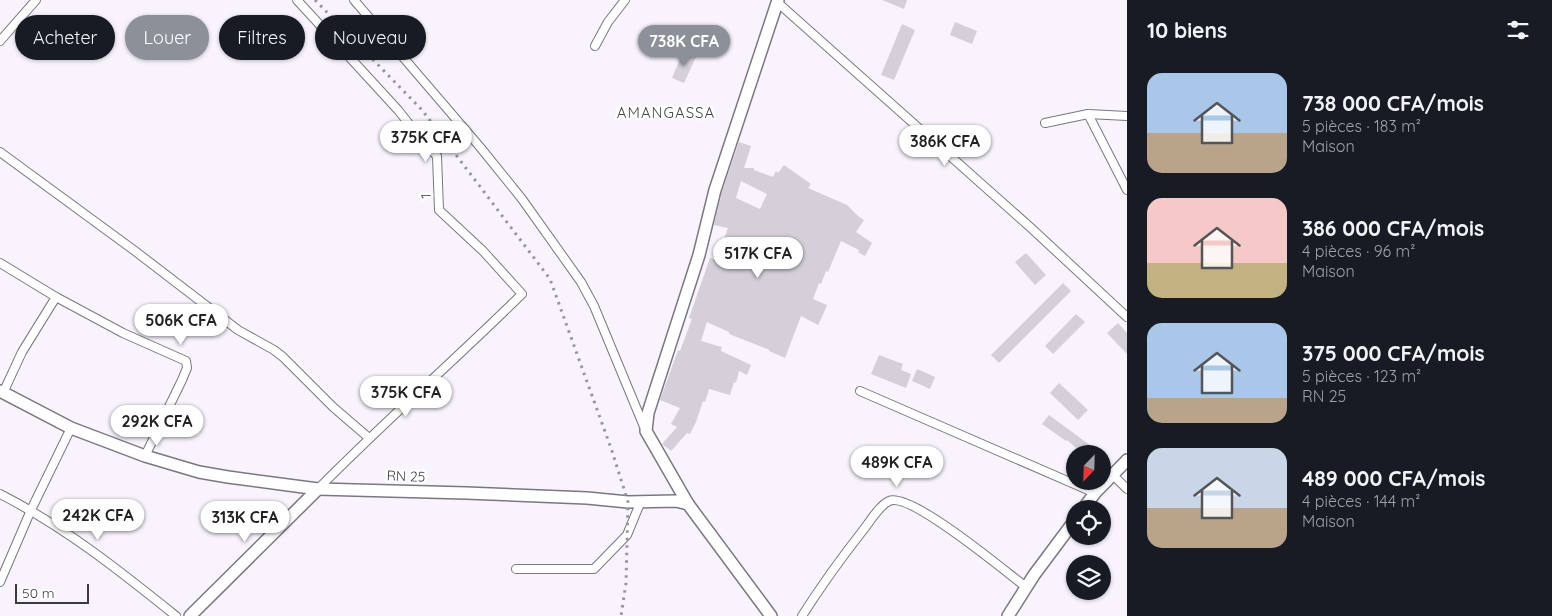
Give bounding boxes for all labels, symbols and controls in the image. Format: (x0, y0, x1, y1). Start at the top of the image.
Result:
chip: Acheter (15, 15, 115, 60)
chip: Louer (125, 15, 209, 60)
chip: Filtres (219, 15, 305, 60)
chip: Nouveau (315, 15, 426, 60)
icon: filters (1504, 16, 1532, 44)
text: 10 biens (1147, 17, 1227, 43)
pin: 738K CFA (632, 24, 736, 67)
text: 738K CFA (649, 31, 719, 51)
text: 738 000 CFA/mois (1302, 90, 1484, 116)
icon: home (1187, 93, 1247, 153)
district label: AMANGASSA (617, 103, 715, 122)
text: 5 pièces · 183 m² (1302, 116, 1421, 136)
pin: 375K CFA (374, 120, 478, 163)
pin: 386K CFA (893, 124, 997, 167)
text: 375K CFA (391, 127, 461, 147)
text: 386K CFA (910, 131, 980, 151)
text: Maison (1302, 136, 1355, 156)
street label: 1 (417, 193, 435, 199)
text: 386 000 CFA/mois (1302, 215, 1484, 241)
icon: home (1187, 218, 1247, 278)
pin: 517K CFA (706, 236, 810, 279)
text: 4 pièces · 96 m² (1302, 241, 1415, 261)
text: 517K CFA (724, 243, 792, 263)
text: Maison (1302, 261, 1355, 281)
pin: 506K CFA (129, 304, 233, 346)
text: 506K CFA (145, 310, 217, 330)
text: 375 000 CFA/mois (1302, 340, 1485, 366)
icon: home (1187, 343, 1247, 403)
text: 5 pièces · 123 m² (1302, 366, 1421, 386)
pin: 375K CFA (354, 376, 458, 418)
text: 375K CFA (371, 382, 441, 402)
text: RN 25 (1302, 386, 1346, 406)
pin: 292K CFA (105, 404, 209, 447)
text: 292K CFA (122, 411, 193, 431)
north arrow (1066, 445, 1111, 490)
map controls (1066, 445, 1111, 600)
pin: 489K CFA (845, 446, 949, 488)
text: 489K CFA (862, 452, 932, 472)
text: 489 000 CFA/mois (1302, 465, 1485, 491)
street label: RN 25 (386, 466, 426, 486)
icon: home (1187, 468, 1247, 528)
text: 4 pièces · 144 m² (1302, 491, 1420, 511)
pin: 242K CFA (46, 498, 150, 541)
pin: 313K CFA (193, 500, 297, 543)
button: locate (1066, 500, 1111, 545)
text: 242K CFA (62, 505, 134, 525)
text: 313K CFA (211, 507, 279, 527)
text: Maison (1302, 511, 1355, 531)
button: layers (1066, 555, 1111, 600)
scale bar (15, 581, 89, 604)
text: 50 m (22, 584, 55, 602)

